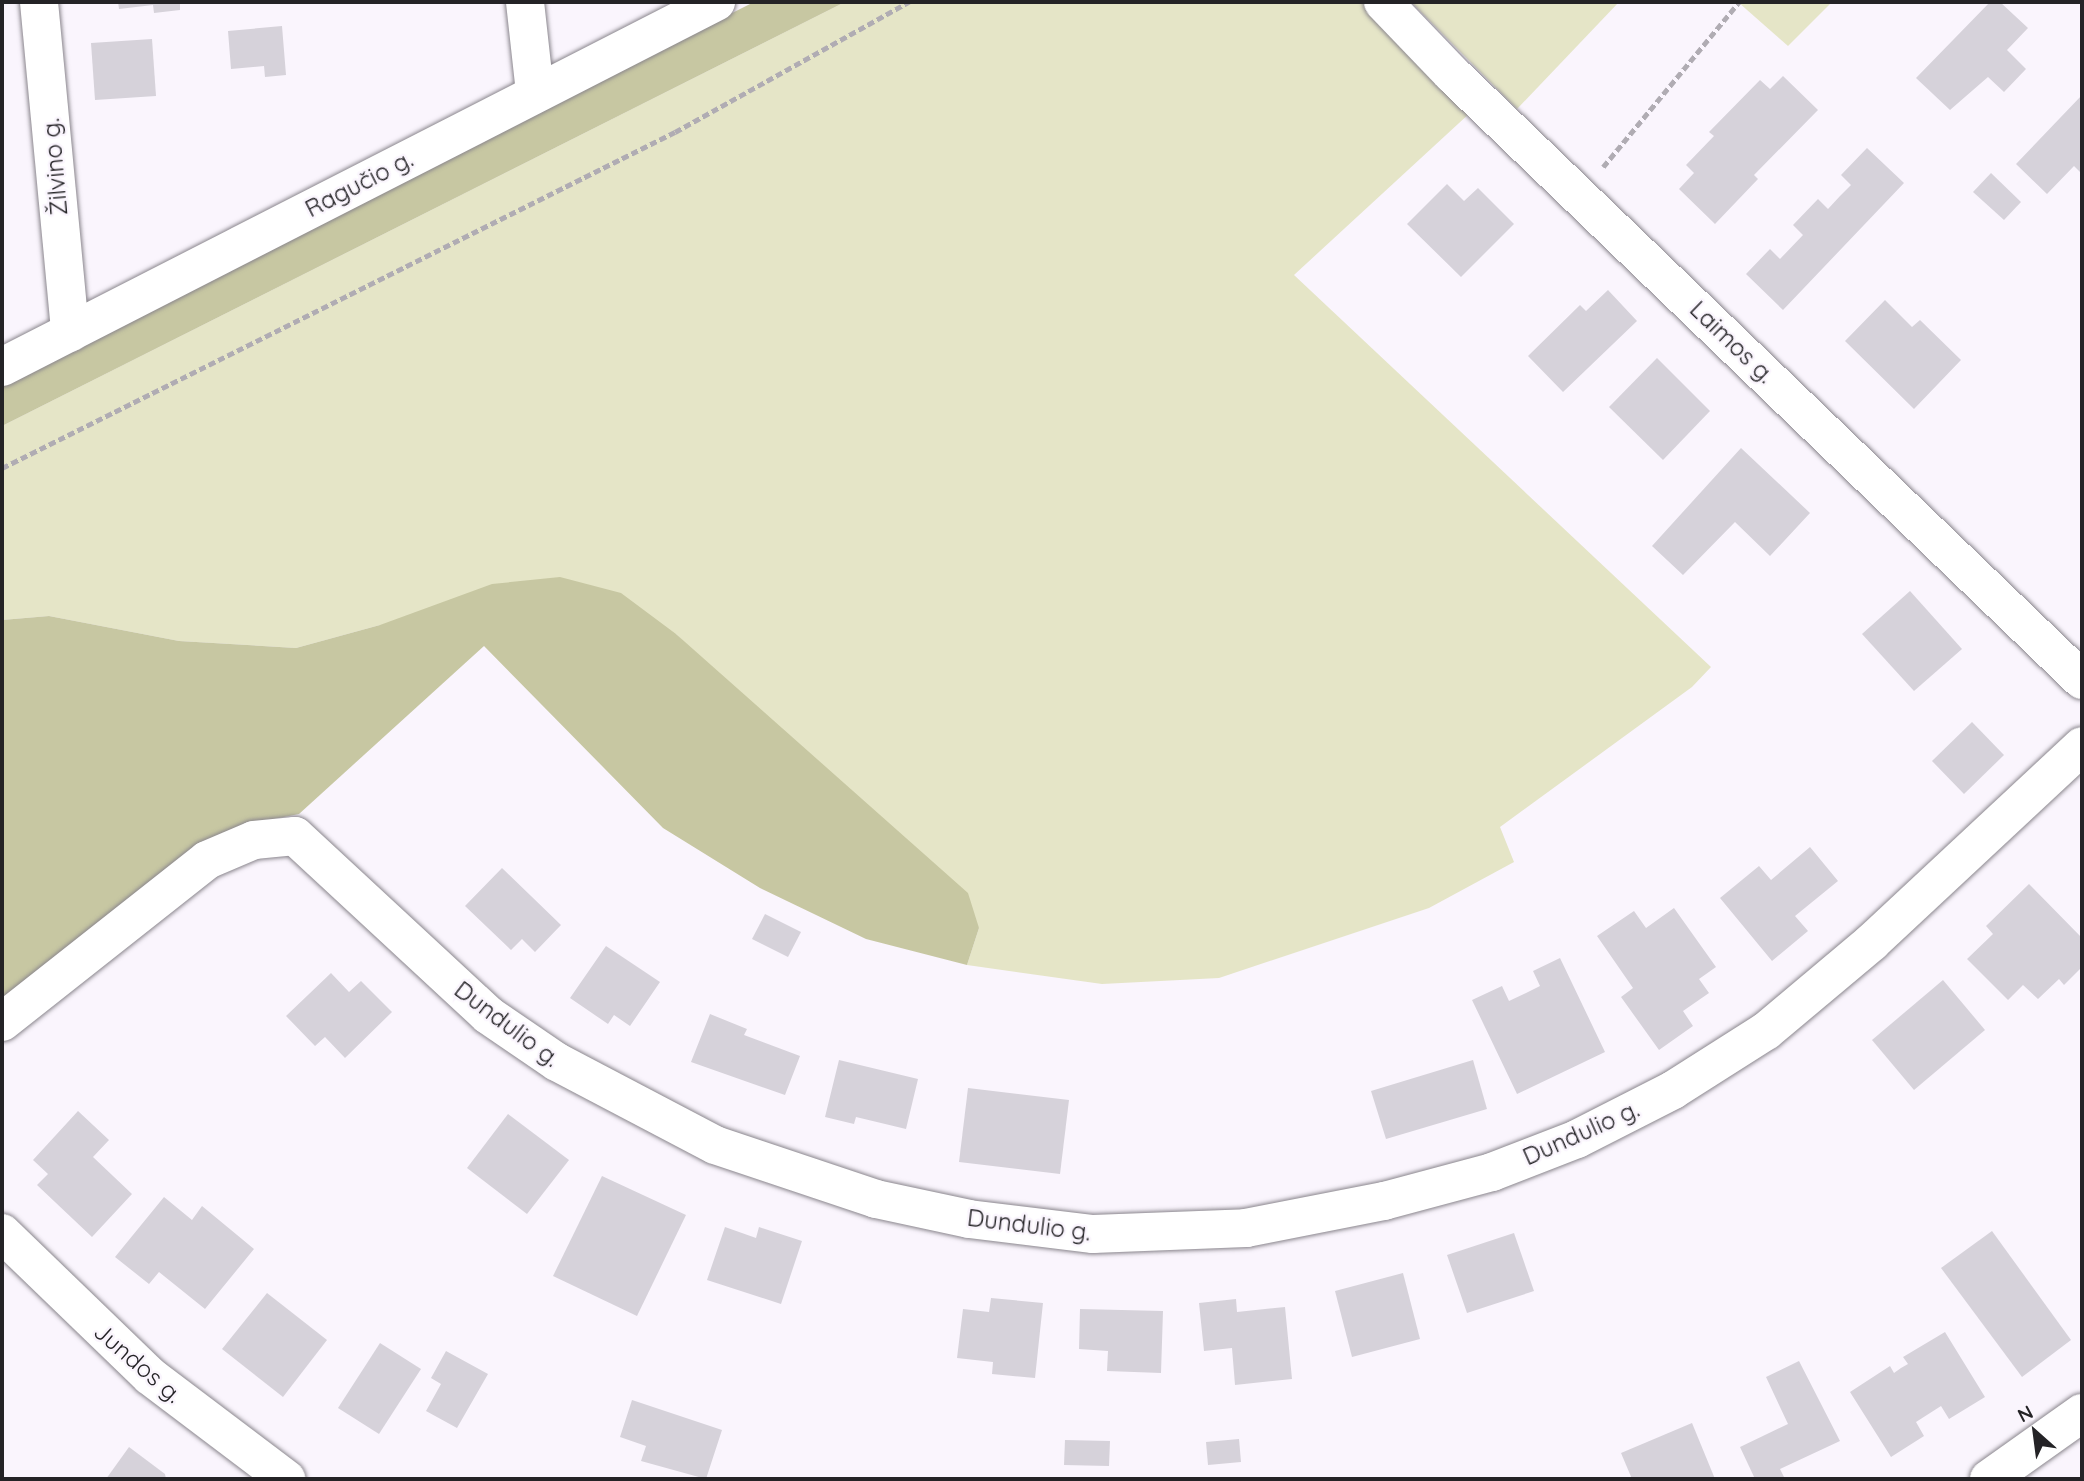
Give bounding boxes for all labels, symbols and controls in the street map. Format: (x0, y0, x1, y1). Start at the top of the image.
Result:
street label: Žilvino g. (36, 117, 74, 217)
street label: Ragučio g. (300, 145, 418, 223)
street label: Laimos g. (1684, 295, 1780, 389)
street label: Dundulio g. (449, 975, 565, 1073)
street label: Dundulio g. (1518, 1095, 1644, 1171)
street label: Dundulio g. (966, 1203, 1092, 1247)
street label: Jundos g. (88, 1317, 188, 1409)
north arrow (2000, 1397, 2070, 1467)
text: N (2013, 1400, 2037, 1427)

